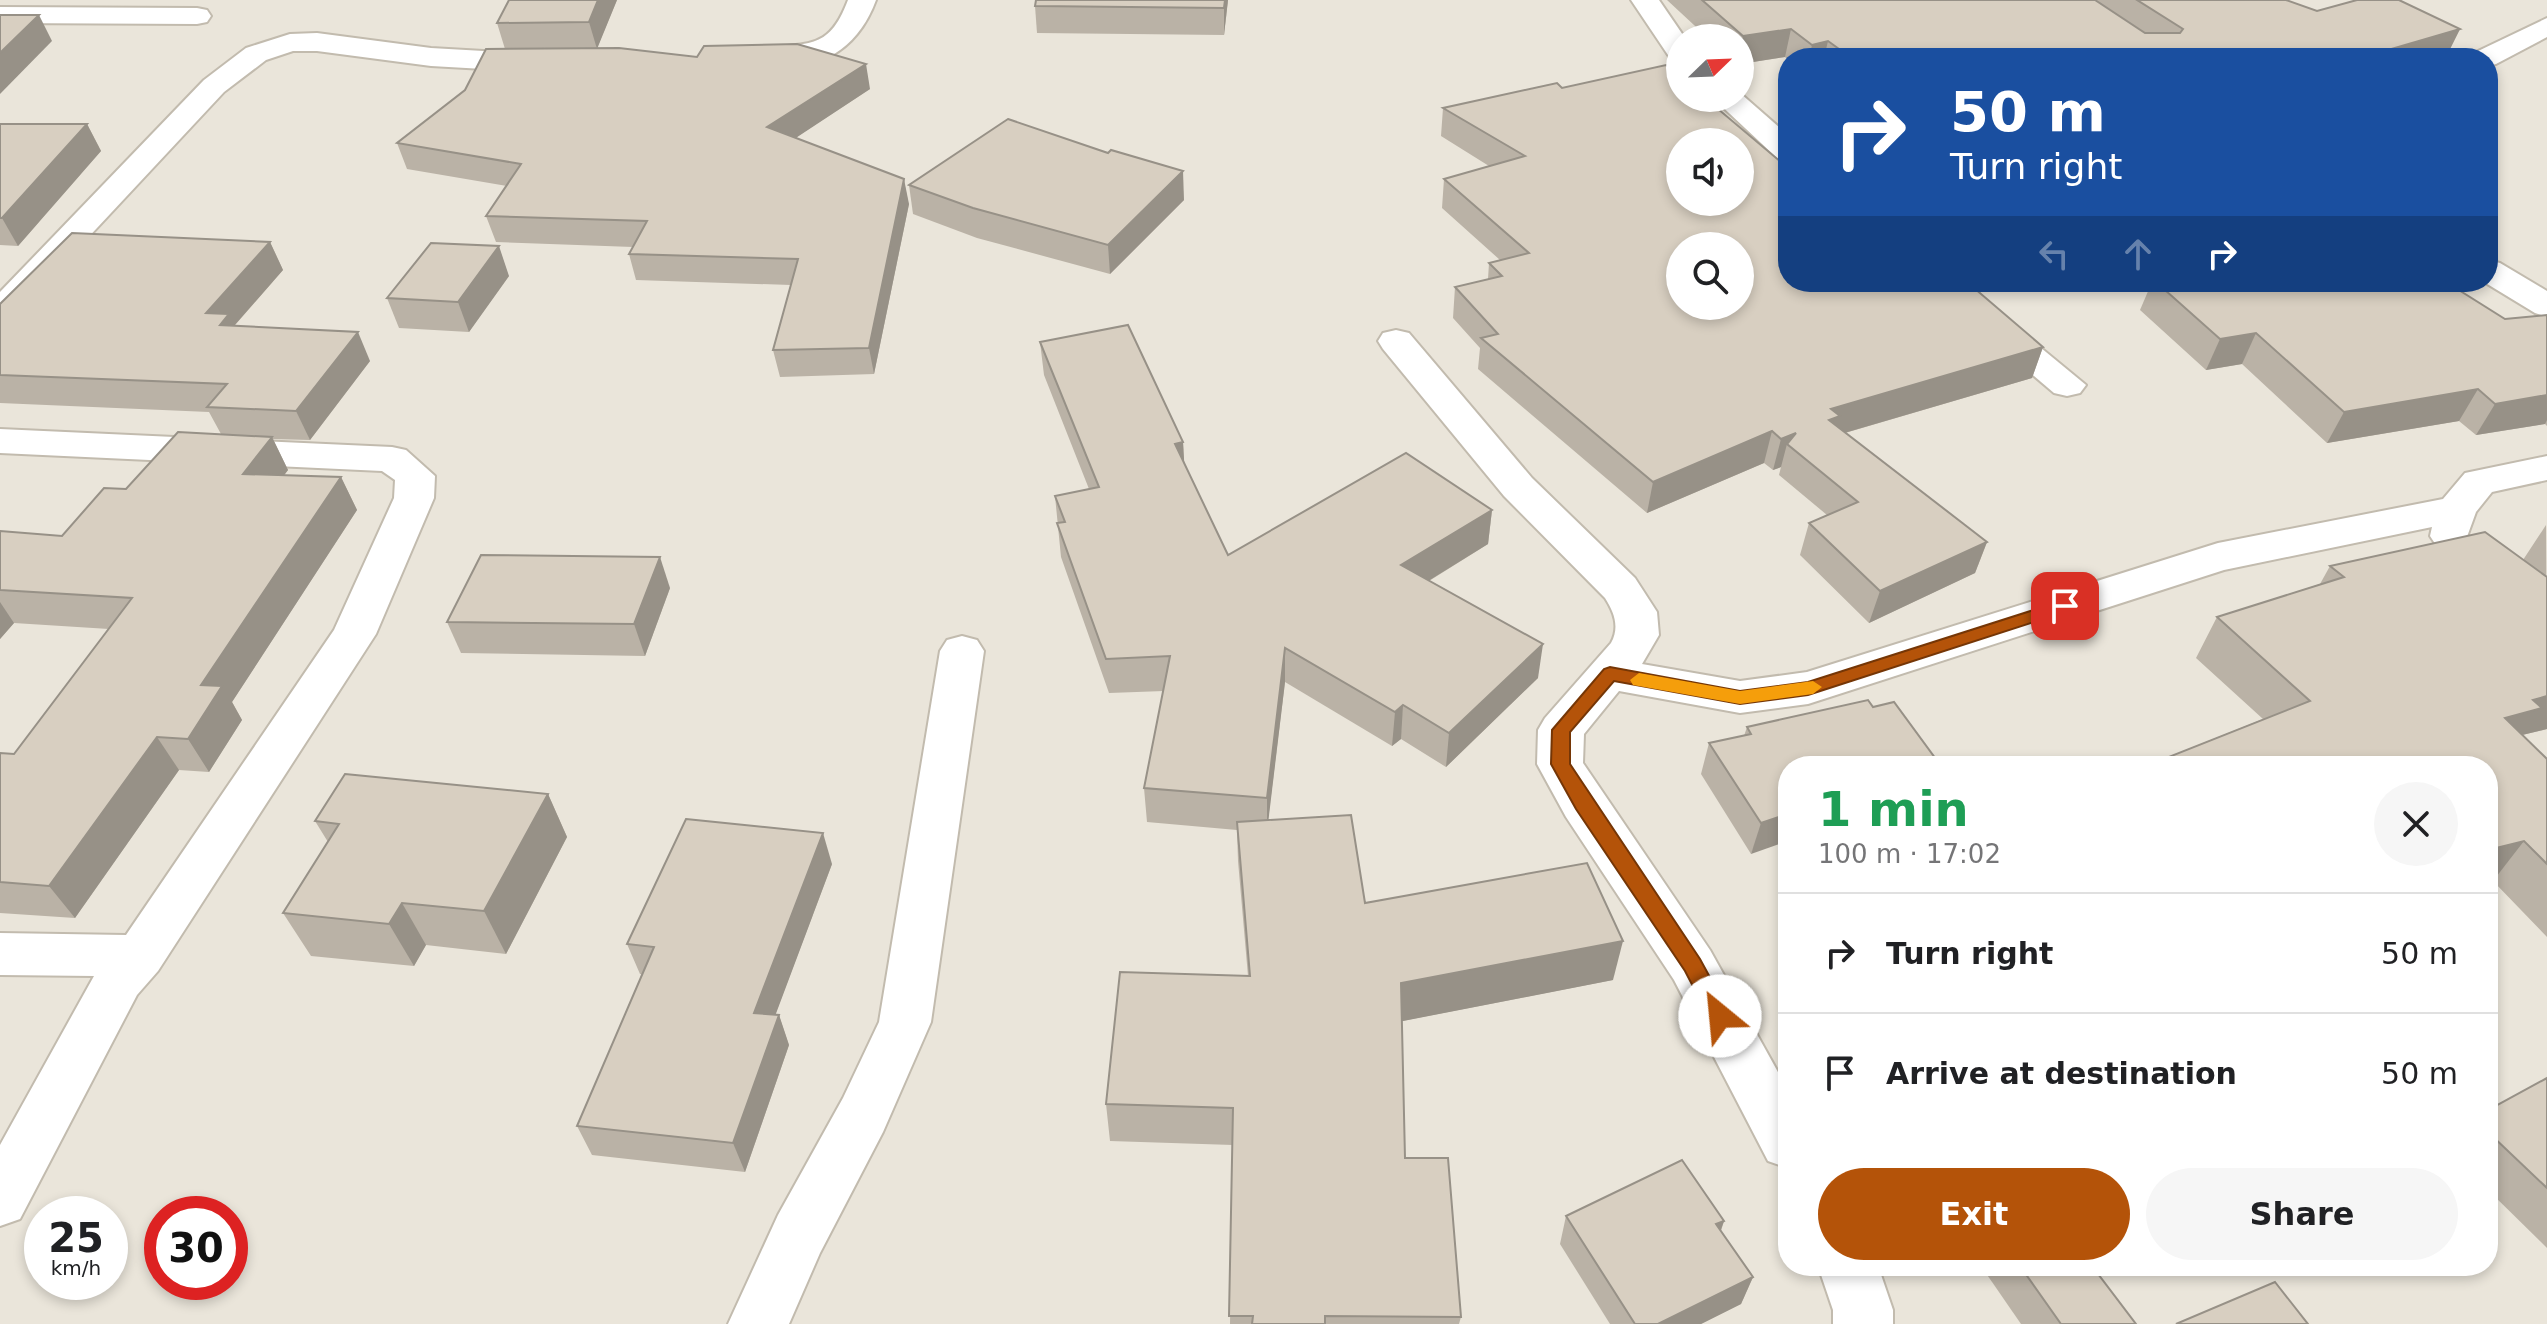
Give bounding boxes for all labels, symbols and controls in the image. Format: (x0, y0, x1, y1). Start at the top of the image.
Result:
north arrow (1666, 24, 1754, 112)
map controls (1666, 24, 1754, 320)
text: 50 m (1950, 79, 2106, 144)
icon: right (1818, 80, 1922, 184)
button: sound (1666, 128, 1754, 216)
text: Turn right (1950, 146, 2122, 187)
button: search (1666, 232, 1754, 320)
icon: left (2032, 232, 2076, 276)
icon: ahead (2116, 232, 2160, 276)
icon: right (2200, 232, 2244, 276)
pin (2031, 572, 2099, 640)
icon: arrive (2043, 584, 2087, 628)
text: 1 min (1818, 781, 1969, 837)
button: close (2374, 782, 2458, 866)
text: 100 m · 17:02 (1818, 839, 2001, 869)
icon: right (1818, 931, 1862, 975)
text: Turn right (1886, 936, 2053, 971)
text: 50 m (2381, 936, 2458, 971)
position arrow (1678, 974, 1762, 1058)
icon: arrive (1818, 1051, 1862, 1095)
text: Arrive at destination (1886, 1056, 2237, 1091)
text: 50 m (2381, 1056, 2458, 1091)
button: Exit (1818, 1168, 2130, 1260)
button: Share (2146, 1168, 2458, 1260)
speed limit sign: 30 (144, 1196, 248, 1300)
text: 25 (48, 1215, 104, 1261)
text: km/h (51, 1256, 101, 1280)

